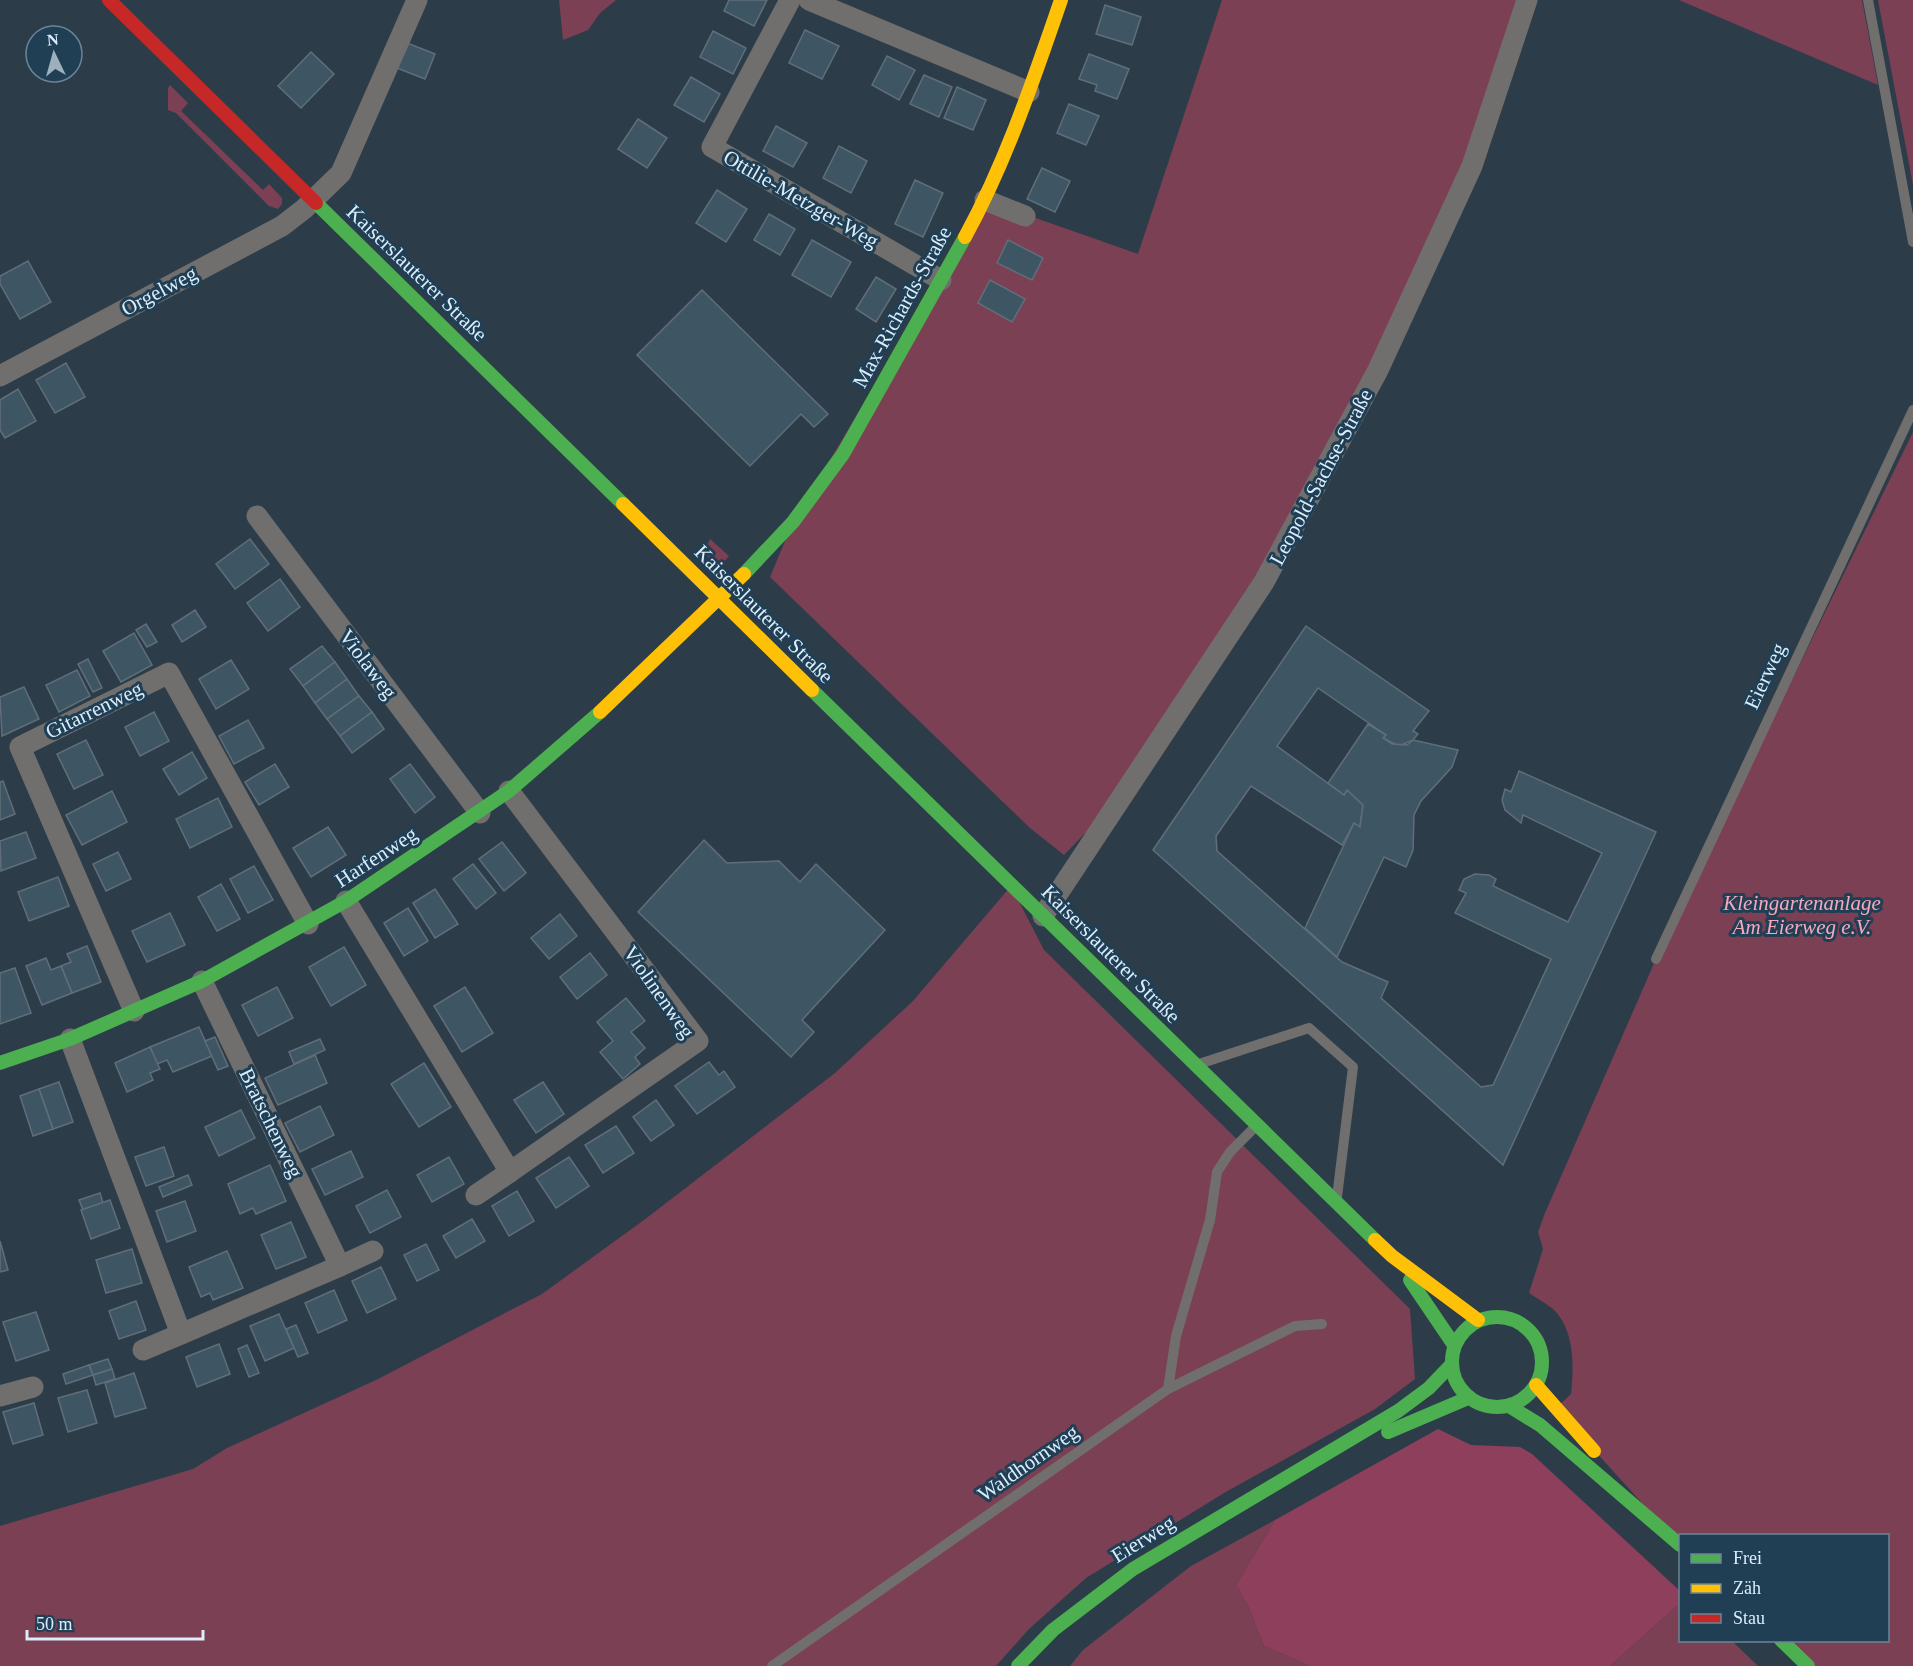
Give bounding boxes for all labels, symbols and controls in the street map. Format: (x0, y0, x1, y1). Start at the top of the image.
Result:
north arrow (24, 24, 84, 84)
text: N (46, 31, 60, 49)
street label: Ottilie-Metzger-Weg (719, 145, 883, 253)
street label: Kaiserslauterer Straße (342, 200, 492, 346)
street label: Max-Richards-Straße (848, 222, 956, 392)
street label: Orgelweg (117, 261, 201, 321)
street label: Leopold-Sachse-Straße (1264, 385, 1378, 569)
street label: Kaiserslauterer Straße (690, 540, 838, 688)
street label: Violaweg (334, 625, 402, 704)
street label: Eierweg (1739, 639, 1791, 713)
street label: Gitarrenweg (42, 676, 147, 744)
street label: Harfenweg (330, 821, 422, 892)
street label: Kaiserslauterer Straße (1037, 880, 1185, 1028)
park label: Kleingartenanlage Am Eierweg e.V. (1722, 891, 1881, 939)
street label: Violinenweg (618, 941, 700, 1043)
street label: Bratschenweg (234, 1064, 308, 1182)
street label: Waldhornweg (973, 1419, 1083, 1506)
street label: Eierweg (1107, 1510, 1179, 1568)
legend (1679, 1534, 1889, 1642)
text: Frei (1733, 1548, 1762, 1568)
text: Zäh (1733, 1578, 1761, 1598)
scale bar (27, 1603, 202, 1641)
text: Stau (1733, 1608, 1765, 1628)
text: 50 m (36, 1614, 73, 1634)

